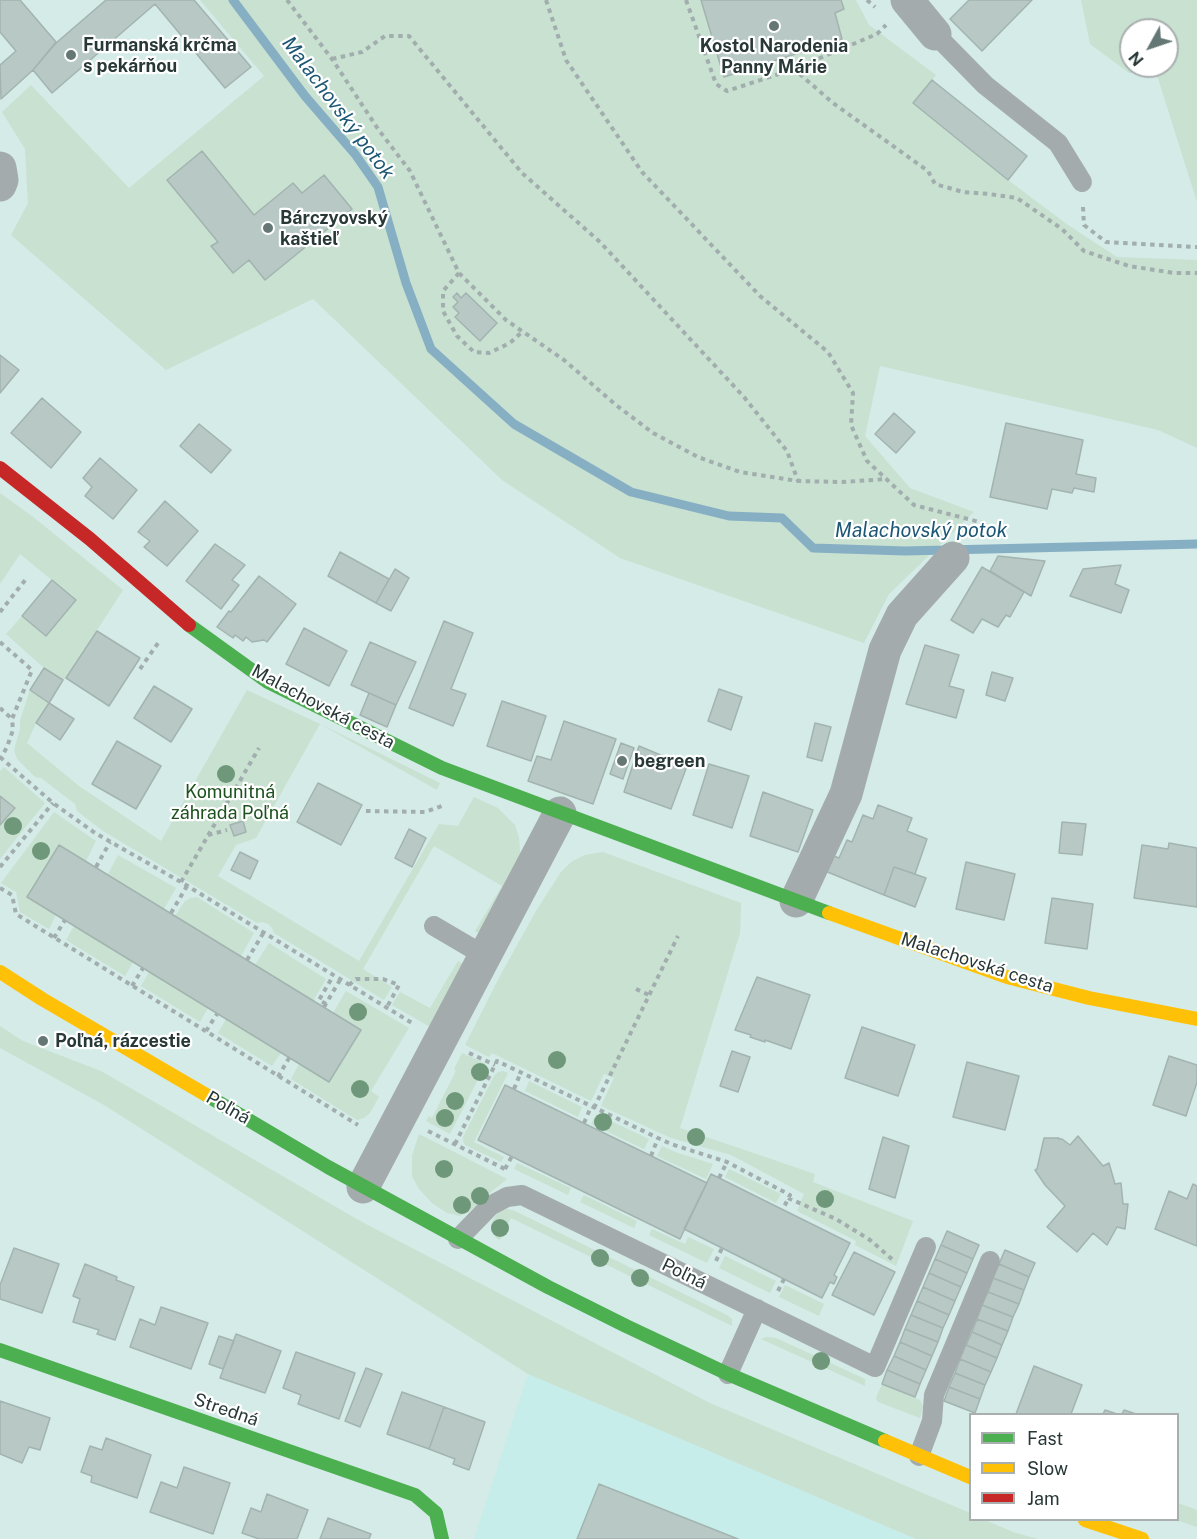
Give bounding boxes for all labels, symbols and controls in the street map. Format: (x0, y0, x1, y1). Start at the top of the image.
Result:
north arrow (1119, 18, 1179, 78)
marker: Kostol Narodenia Panny Márie (767, 19, 781, 33)
water label: Malachovský potok (276, 32, 400, 184)
place label: Furmanská krčma s pekárňou (83, 34, 237, 76)
place label: Kostol Narodenia Panny Márie (700, 35, 848, 78)
marker: Furmanská krčma s pekárňou (64, 48, 78, 62)
text: N (1125, 48, 1148, 70)
place label: Bárczyovský kaštieľ (280, 207, 388, 250)
marker: Bárczyovský kaštieľ (261, 221, 275, 235)
water label: Malachovský potok (835, 519, 1007, 543)
street label: Malachovská cesta (248, 660, 398, 754)
place label: begreen (634, 750, 705, 772)
marker: begreen (615, 754, 629, 768)
park label: Komunitná záhrada Poľná (171, 781, 289, 824)
street label: Malachovská cesta (898, 928, 1056, 998)
place label: Poľná, rázcestie (55, 1030, 191, 1052)
marker: Poľná, rázcestie (36, 1034, 50, 1048)
street label: Poľná (202, 1087, 254, 1129)
street label: Poľná (658, 1254, 710, 1294)
street label: Stredná (191, 1389, 261, 1431)
legend (969, 1413, 1179, 1521)
text: Fast (1027, 1428, 1063, 1449)
text: Slow (1027, 1458, 1068, 1479)
text: Jam (1027, 1488, 1060, 1509)

